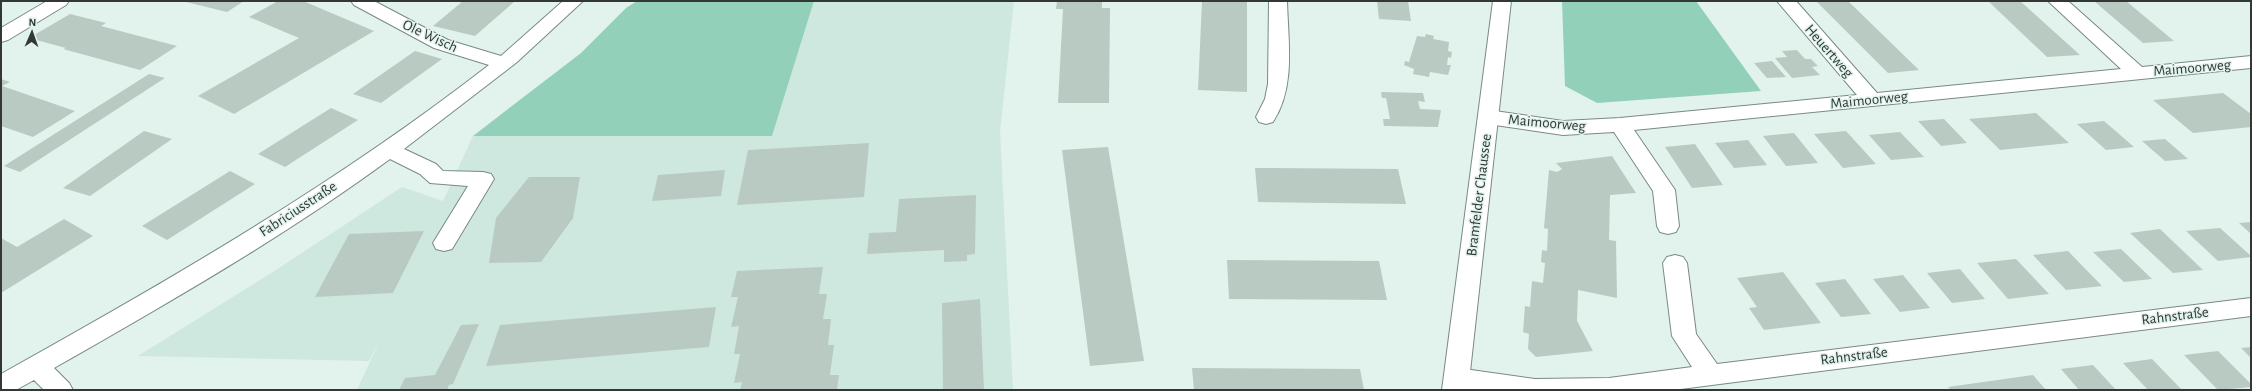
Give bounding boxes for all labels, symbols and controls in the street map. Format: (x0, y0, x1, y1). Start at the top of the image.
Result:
north arrow (12, 12, 52, 52)
text: N (28, 17, 36, 28)
street label: Ole Wisch (400, 17, 460, 55)
street label: Heuertweg (1802, 22, 1856, 81)
street label: Maimoorweg (2153, 57, 2232, 79)
street label: Maimoorweg (1830, 88, 1909, 112)
street label: Maimoorweg (1508, 112, 1587, 134)
street label: Bramfelder Chaussee (1464, 133, 1494, 257)
street label: Fabriciusstraße (257, 178, 339, 239)
street label: Rahnstraße (2141, 304, 2210, 328)
street label: Rahnstraße (1820, 344, 1889, 368)

